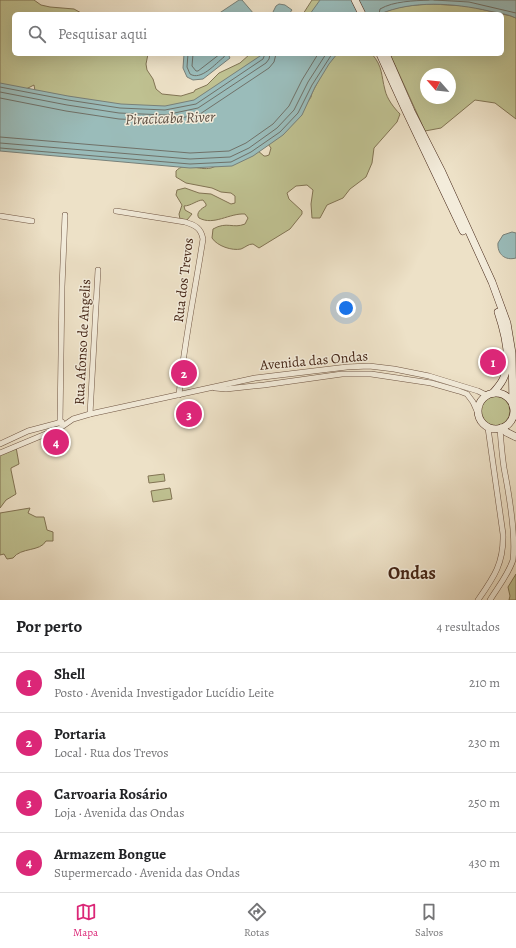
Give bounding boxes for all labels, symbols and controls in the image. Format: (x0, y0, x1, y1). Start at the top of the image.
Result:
search box (12, 12, 504, 56)
icon: search (26, 23, 48, 45)
text: Pesquisar aqui (58, 24, 147, 44)
north arrow (420, 68, 456, 104)
water label: Piracicaba River (125, 106, 216, 130)
street label: Rua dos Trevos (169, 237, 198, 324)
street label: Rua Afonso de Angelis (70, 279, 95, 405)
your location (336, 298, 356, 318)
street label: Avenida das Ondas (258, 346, 369, 375)
pin: 1 (480, 347, 506, 377)
pin: 2 (171, 358, 197, 388)
pin: 3 (176, 399, 202, 429)
pin: 4 (43, 427, 69, 457)
district label: Ondas (388, 561, 436, 585)
text: Por perto (16, 615, 82, 638)
text: 4 resultados (436, 618, 500, 635)
text: Shell (54, 664, 85, 684)
text: 1 (27, 674, 31, 691)
text: 210 m (469, 674, 500, 691)
text: Posto · Avenida Investigador Lucídio Leite (54, 684, 274, 701)
text: Portaria (54, 724, 106, 744)
text: 2 (26, 734, 32, 751)
text: 230 m (468, 734, 500, 751)
text: Local · Rua dos Trevos (54, 744, 169, 761)
text: Carvoaria Rosário (54, 784, 168, 804)
text: 3 (26, 794, 32, 811)
text: 250 m (468, 794, 500, 811)
text: Loja · Avenida das Ondas (54, 804, 184, 821)
text: Armazem Bongue (54, 844, 166, 864)
text: 4 (26, 854, 32, 871)
text: 430 m (468, 854, 500, 871)
text: Supermercado · Avenida das Ondas (54, 864, 240, 881)
tab: Mapa (73, 901, 98, 940)
tab: Rotas (244, 901, 269, 940)
tab: Salvos (415, 901, 443, 940)

